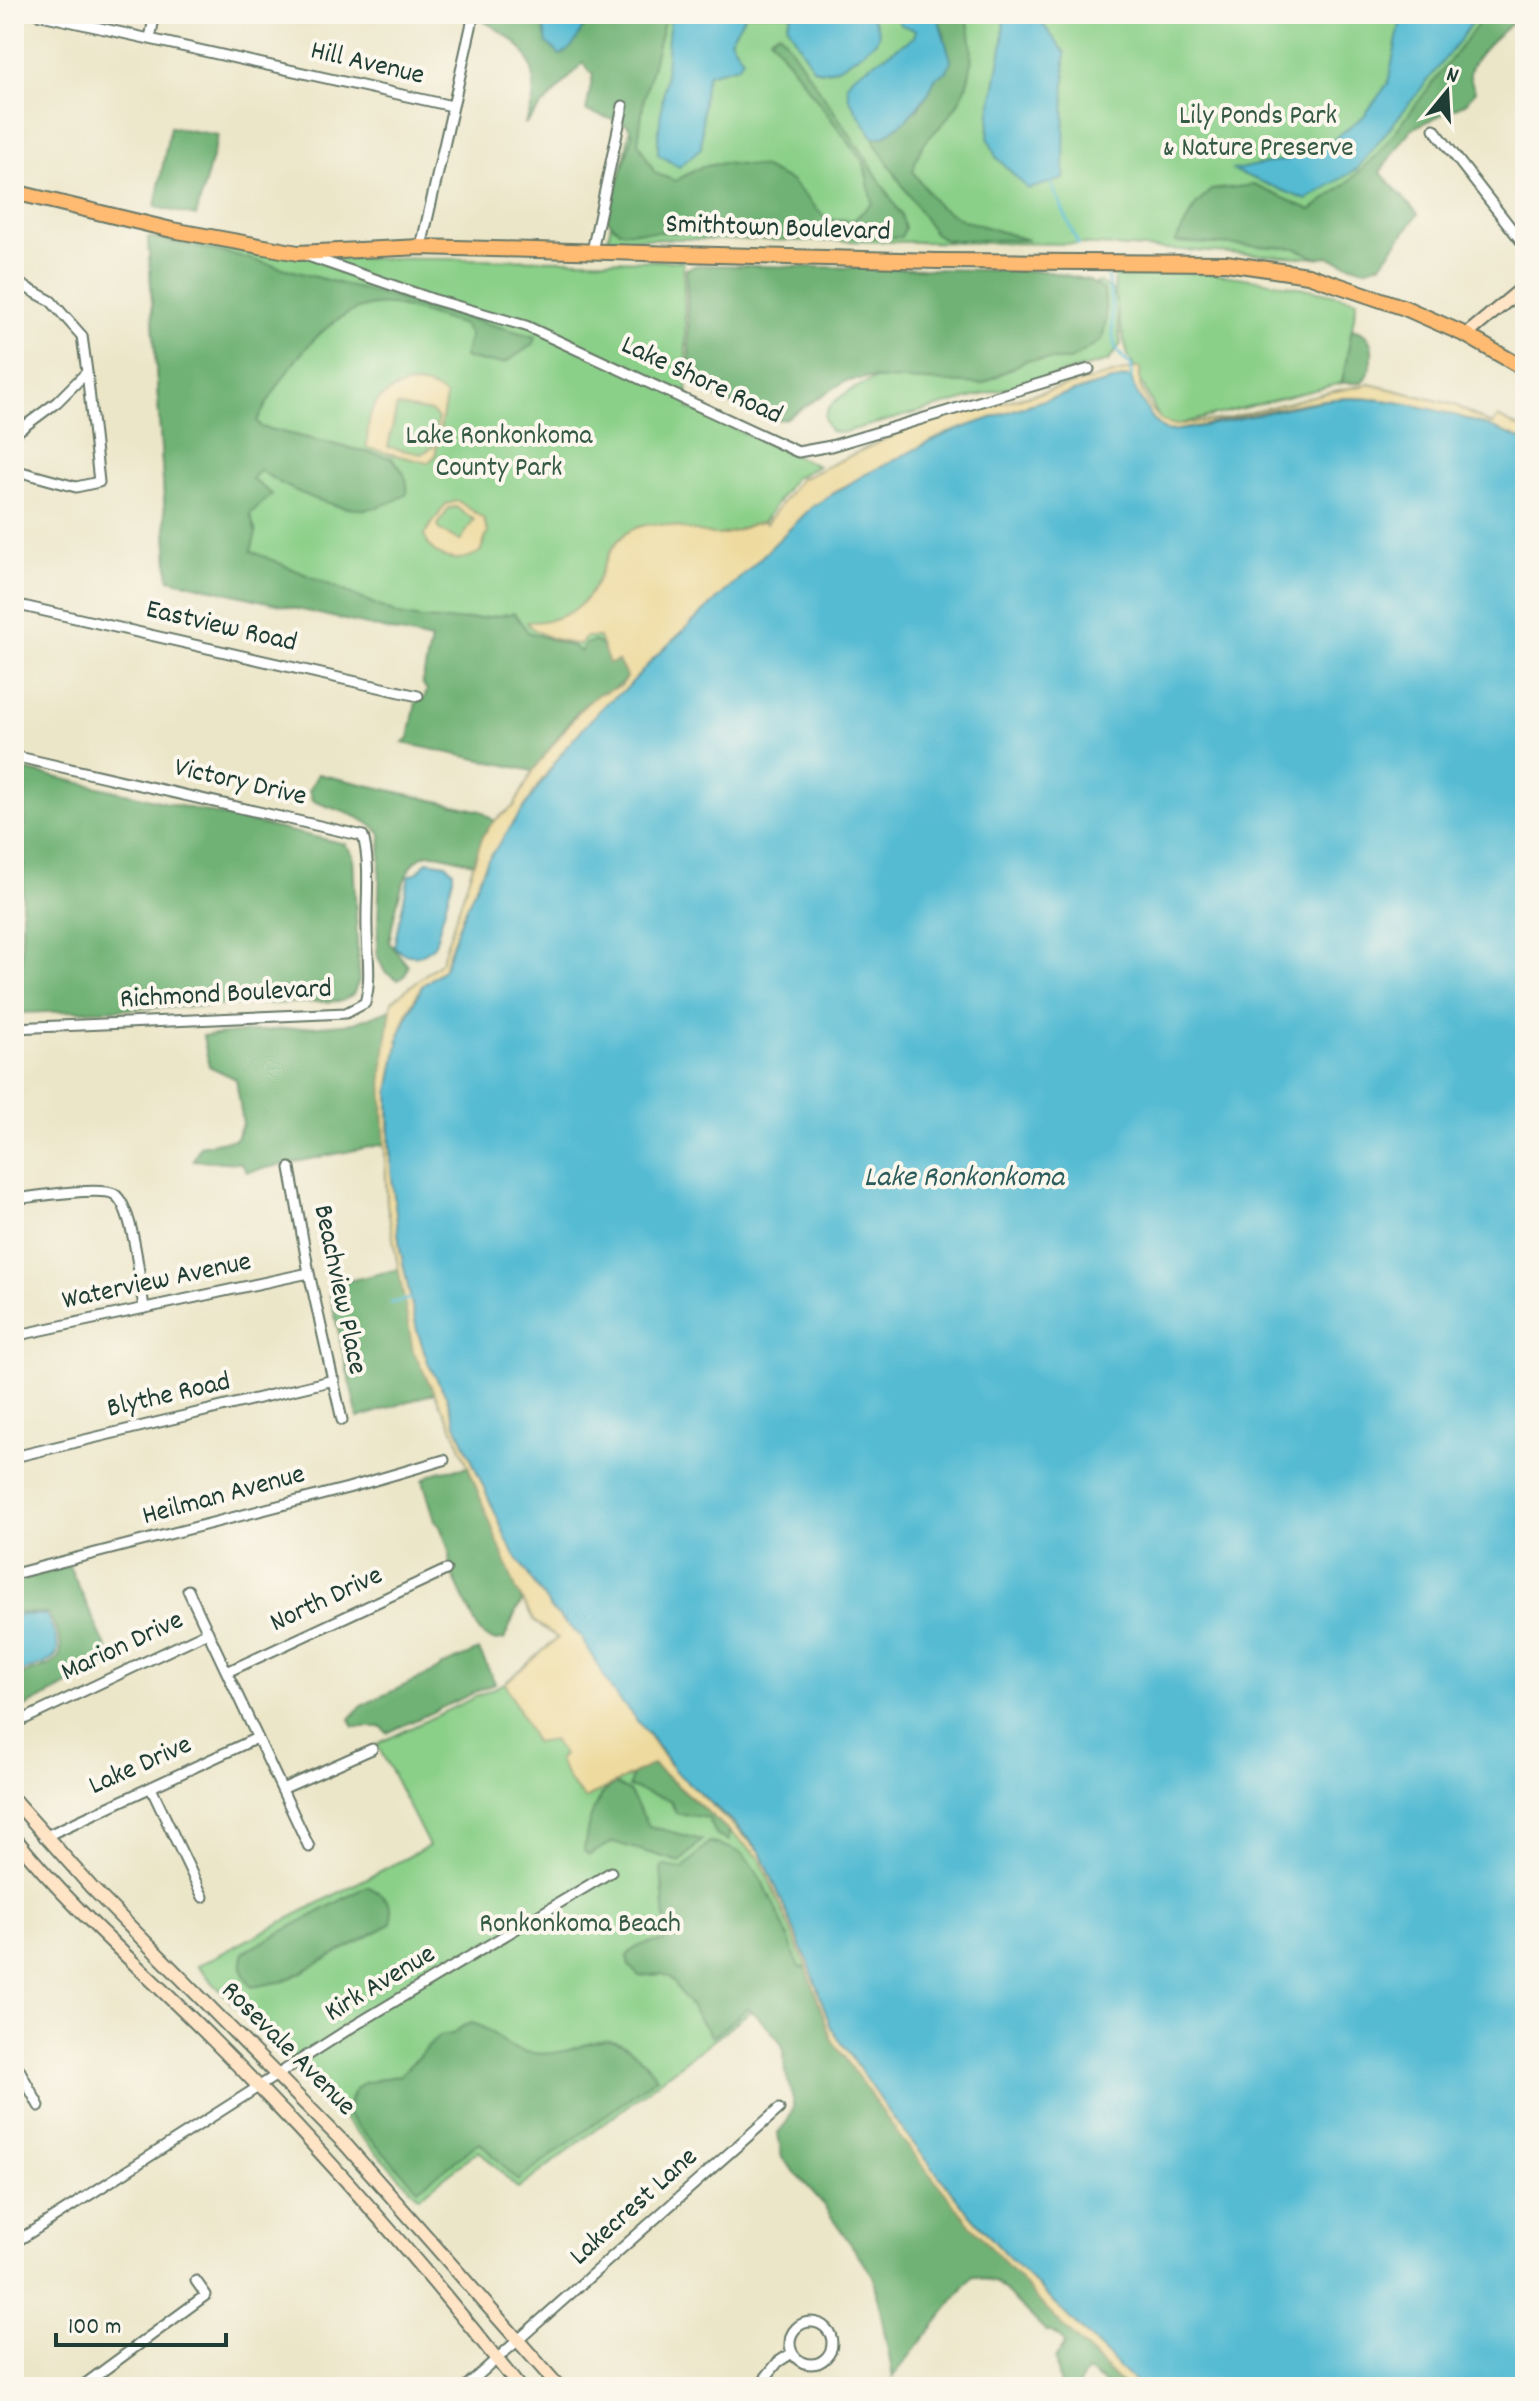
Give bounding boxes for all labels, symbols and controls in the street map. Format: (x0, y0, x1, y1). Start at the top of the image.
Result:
street label: Hill Avenue (306, 32, 428, 98)
north arrow (1407, 52, 1487, 132)
text: N (1442, 60, 1462, 93)
park label: Lily Ponds Park & Nature Preserve (1162, 98, 1354, 170)
street label: Smithtown Boulevard (665, 206, 891, 254)
street label: Lake Shore Road (614, 327, 788, 437)
park label: Lake Ronkonkoma County Park (405, 418, 593, 490)
street label: Eastview Road (142, 591, 300, 665)
street label: Victory Drive (170, 749, 310, 819)
street label: Richmond Boulevard (119, 970, 333, 1022)
water label: Lake Ronkonkoma (864, 1158, 1066, 1201)
street label: Beachview Place (301, 1201, 375, 1379)
street label: Waterview Avenue (59, 1243, 255, 1323)
street label: Blythe Road (103, 1363, 235, 1431)
street label: Heilman Avenue (138, 1456, 310, 1538)
street label: North Drive (264, 1557, 390, 1645)
street label: Marion Drive (55, 1602, 191, 1694)
street label: Lake Drive (83, 1727, 199, 1807)
park label: Ronkonkoma Beach (479, 1906, 681, 1946)
street label: Kirk Avenue (318, 1936, 444, 2034)
street label: Rosevale Avenue (210, 1973, 364, 2127)
street label: Lakecrest Lane (562, 2139, 708, 2277)
scale bar (56, 2297, 226, 2347)
text: 100 m (68, 2311, 121, 2345)

